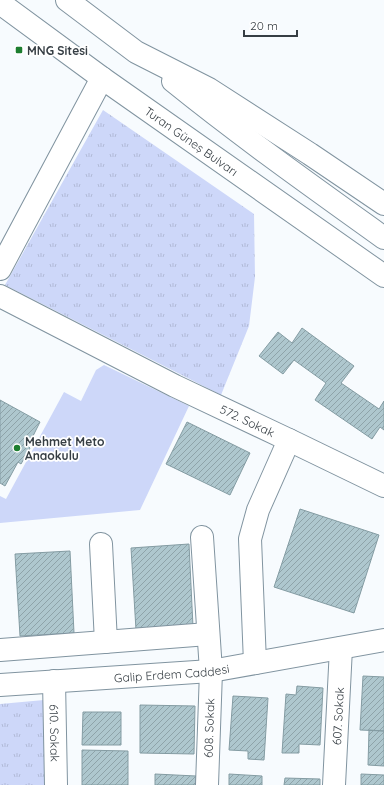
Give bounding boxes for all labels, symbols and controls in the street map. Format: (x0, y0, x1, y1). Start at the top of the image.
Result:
scale bar (244, 12, 297, 38)
text: 20 m (250, 18, 278, 33)
place label: MNG Sitesi (27, 43, 88, 58)
marker: MNG Sitesi (14, 45, 24, 55)
street label: Turan Güneş Bulvarı (142, 103, 241, 179)
street label: 572. Sokak (218, 401, 277, 440)
place label: Mehmet Meto Anaokulu (25, 434, 105, 463)
marker: Mehmet Meto Anaokulu (12, 443, 22, 453)
street label: Galip Erdem Caddesi (113, 660, 231, 685)
street label: 607. Sokak (329, 687, 346, 745)
street label: 608. Sokak (200, 698, 218, 758)
street label: 610. Sokak (47, 704, 63, 762)

